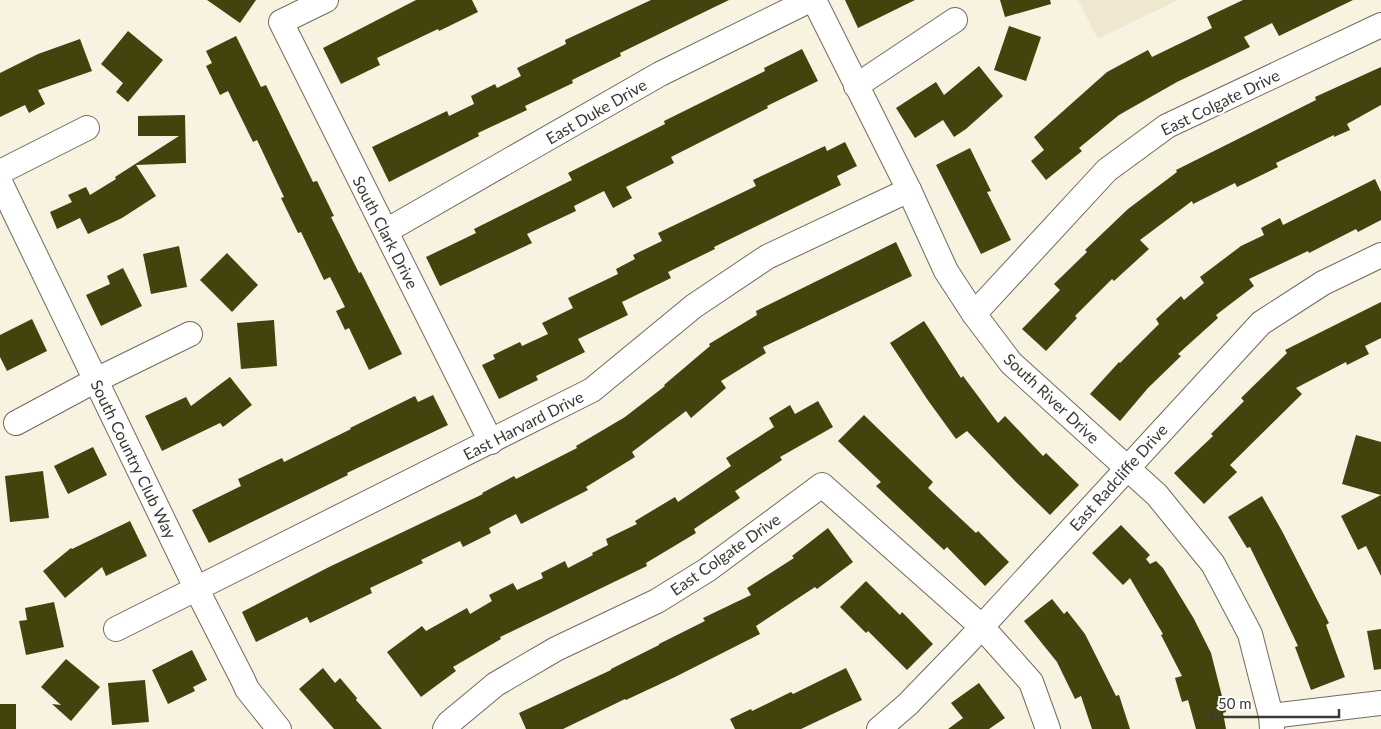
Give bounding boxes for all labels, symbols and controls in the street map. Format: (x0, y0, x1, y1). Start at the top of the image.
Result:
street label: East Colgate Drive (1158, 65, 1282, 139)
street label: East Duke Drive (542, 74, 650, 148)
street label: South Clark Drive (349, 172, 423, 292)
street label: South River Drive (1000, 349, 1104, 447)
street label: South Country Club Way (87, 377, 181, 542)
street label: East Harvard Drive (460, 386, 586, 464)
street label: East Radcliffe Drive (1065, 420, 1171, 534)
street label: East Colgate Drive (666, 509, 784, 599)
scale bar (1211, 686, 1338, 718)
text: 50 m (1218, 694, 1252, 712)

